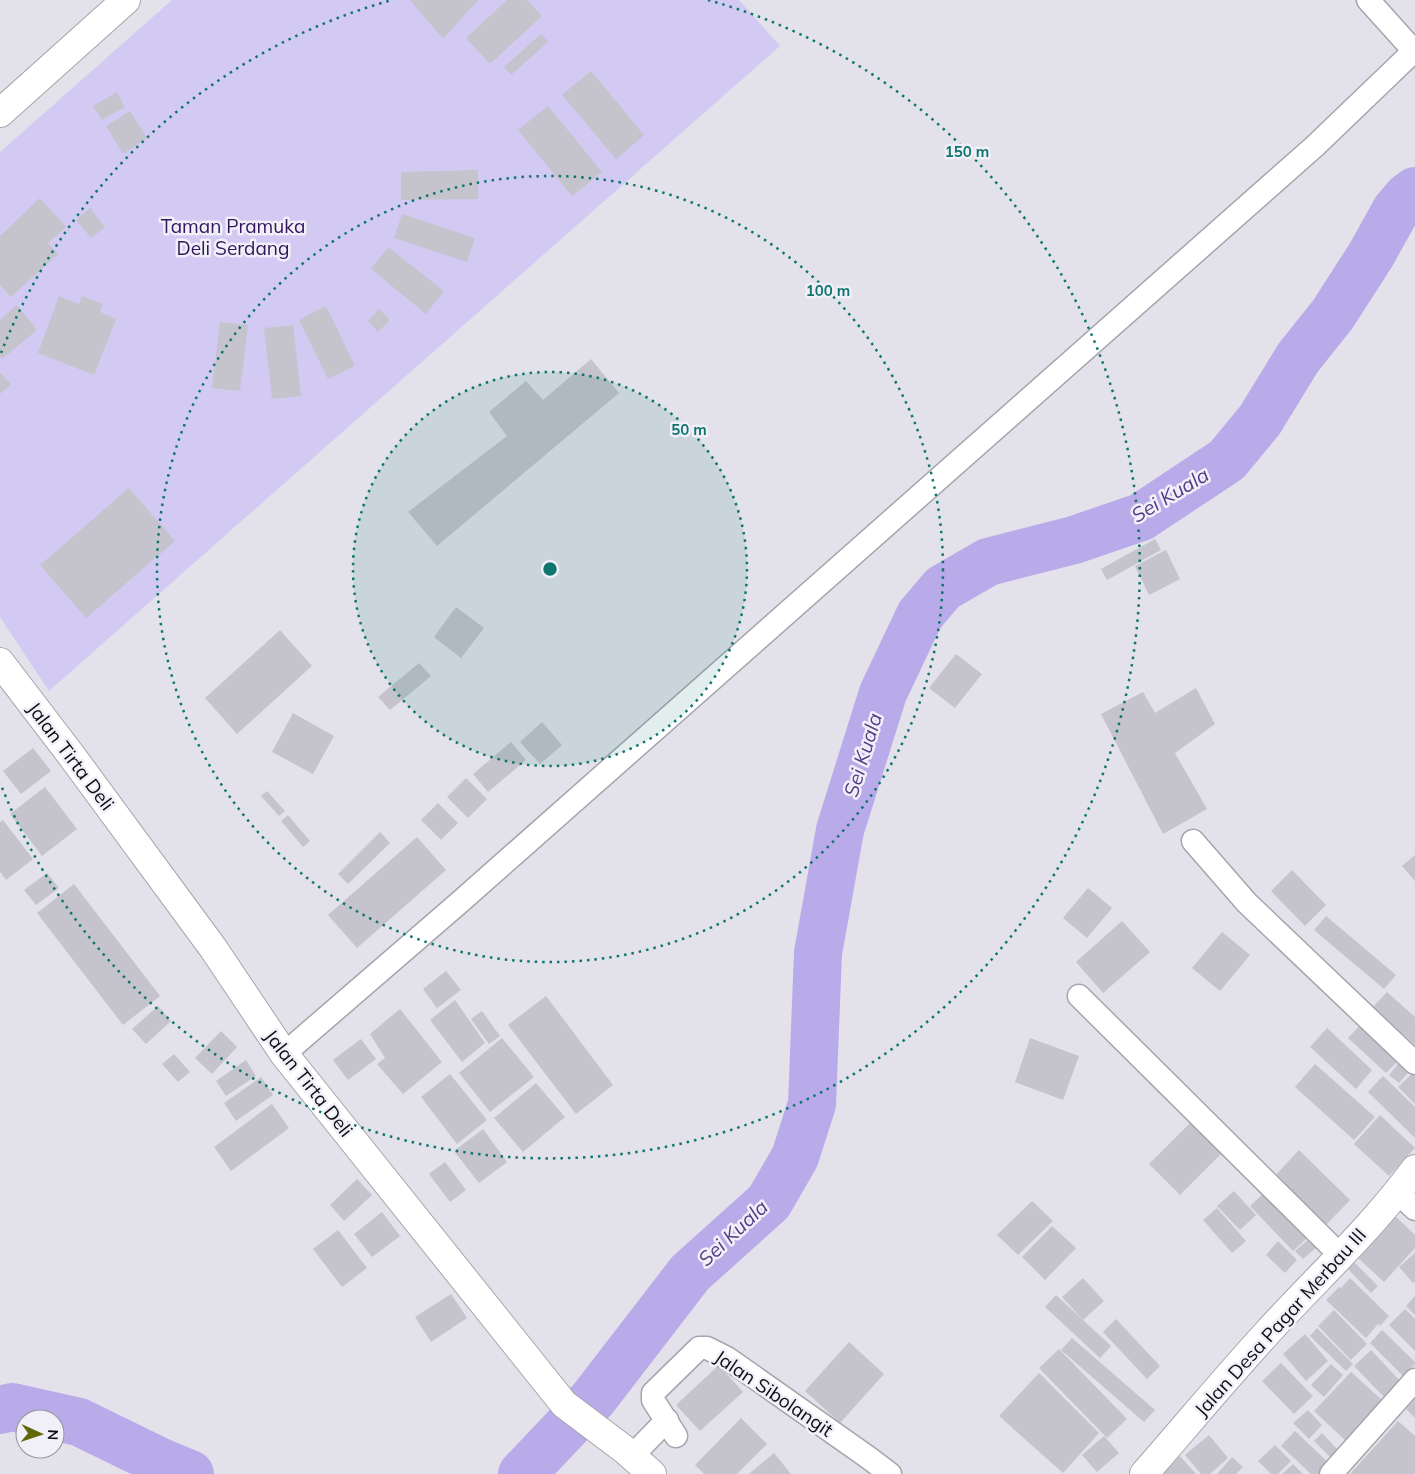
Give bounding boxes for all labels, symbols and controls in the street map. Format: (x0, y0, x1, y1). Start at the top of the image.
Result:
text: 150 m (945, 142, 989, 161)
park label: Taman Pramuka Deli Serdang (161, 214, 305, 260)
text: 100 m (806, 281, 850, 300)
text: 50 m (671, 420, 707, 439)
water label: Sei Kuala (1126, 462, 1213, 527)
centre of rings (541, 560, 559, 578)
street label: Jalan Tirta Deli (22, 697, 120, 815)
water label: Sei Kuala (838, 710, 887, 800)
street label: Jalan Tirta Deli (260, 1025, 358, 1141)
water label: Sei Kuala (693, 1194, 773, 1271)
street label: Jalan Desa Pagar Merbau III (1189, 1223, 1371, 1421)
street label: Jalan Sibolangit (710, 1344, 838, 1442)
north arrow (15, 1409, 65, 1459)
text: N (44, 1429, 62, 1440)

